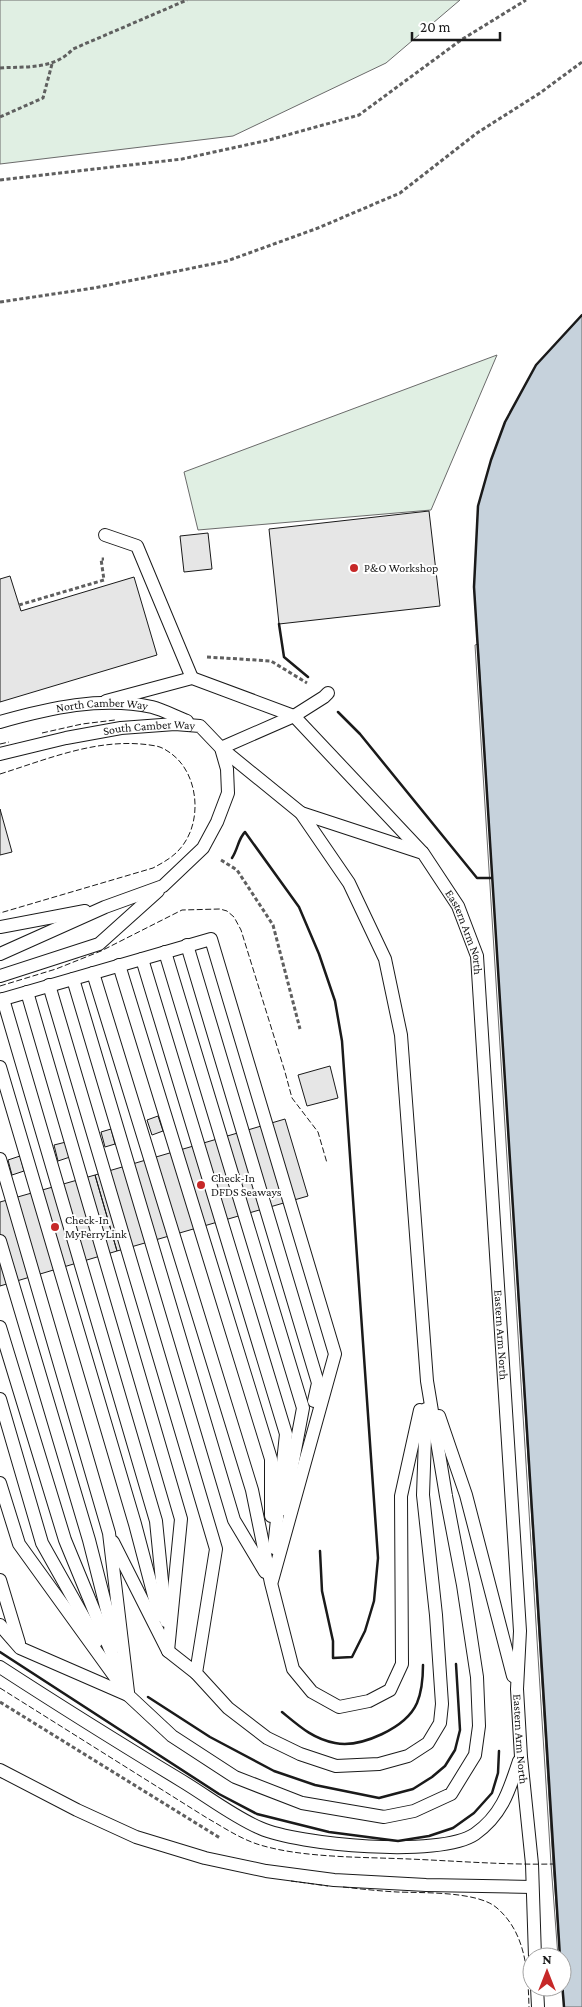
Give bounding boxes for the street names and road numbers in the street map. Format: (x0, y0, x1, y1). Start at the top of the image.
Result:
street label: North Camber Way (55, 696, 150, 715)
street label: South Camber Way (102, 717, 196, 738)
street label: Eastern Arm North (442, 887, 485, 976)
street label: Eastern Arm North (491, 1289, 511, 1381)
street label: Eastern Arm North (510, 1694, 531, 1785)

